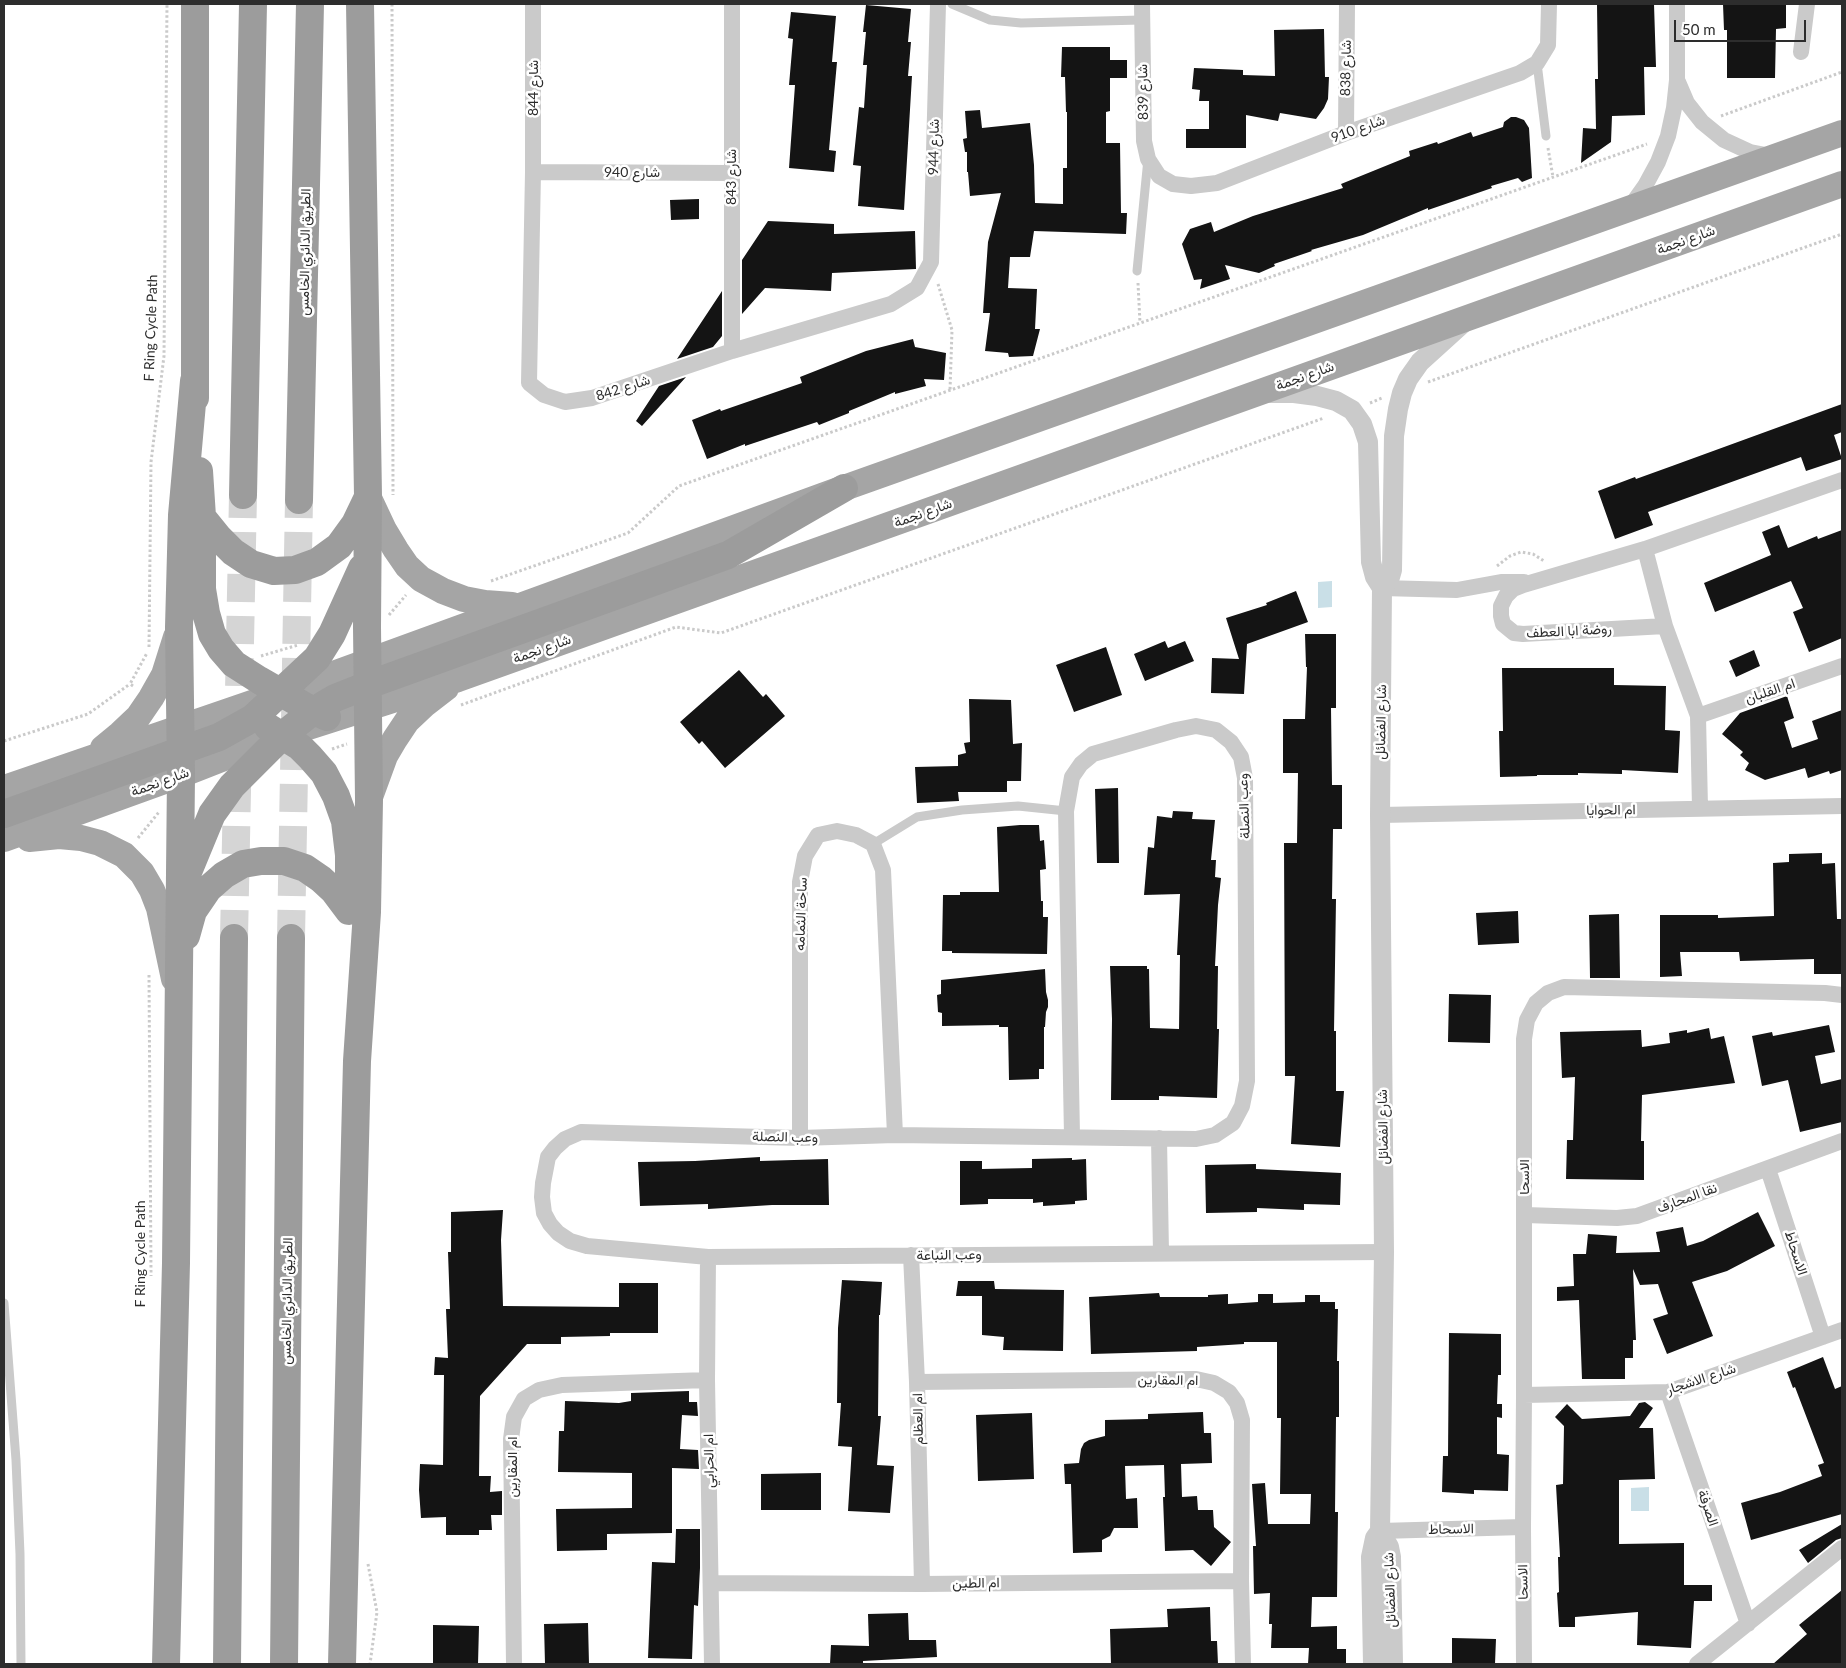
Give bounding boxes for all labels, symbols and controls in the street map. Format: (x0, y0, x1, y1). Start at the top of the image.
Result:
scale bar (1676, 10, 1808, 42)
text: 50 m (1682, 20, 1716, 38)
street label: شارع 838 (1337, 40, 1355, 96)
street label: شارع 844 (525, 60, 541, 116)
street label: شارع 839 (1134, 64, 1152, 120)
street label: شارع 910 (1329, 112, 1387, 146)
street label: شارع 944 (925, 119, 943, 175)
street label: شارع 843 (723, 149, 739, 205)
street label: شارع 940 (604, 164, 660, 180)
street label: الطريق الدائري الخامس (295, 188, 315, 316)
street label: شارع نجمة (1655, 222, 1717, 258)
street label: F Ring Cycle Path (141, 274, 161, 382)
street label: شارع نجمة (1274, 358, 1336, 394)
street label: شارع 842 (594, 371, 652, 405)
street label: شارع نجمة (892, 495, 954, 531)
street label: روضة ابا العطف (1526, 620, 1612, 642)
street label: شارع نجمة (511, 631, 573, 667)
street label: ام القلبان (1743, 675, 1797, 707)
street label: شارع الفضائل (1372, 684, 1390, 760)
street label: شارع نجمة (129, 764, 191, 800)
street label: وعب النصلة (1234, 773, 1254, 839)
street label: ام الحوايا (1586, 801, 1636, 819)
street label: ساحة الثمامه (791, 877, 811, 951)
street label: شارع الفضائل (1374, 1089, 1392, 1165)
street label: وعب النصلة (752, 1128, 818, 1146)
street label: الاسحا (1516, 1159, 1532, 1195)
street label: نقا المحارف (1655, 1179, 1719, 1217)
street label: F Ring Cycle Path (132, 1200, 148, 1308)
street label: الاسحاط (1781, 1229, 1811, 1277)
street label: الطريق الدائري الخامس (277, 1237, 297, 1365)
street label: وعب النباعة (916, 1246, 982, 1264)
street label: شارع الاشجار (1664, 1360, 1738, 1398)
street label: ام المقارين (1137, 1371, 1199, 1389)
street label: ام العظام (909, 1393, 927, 1445)
street label: ام الحرابي (700, 1434, 718, 1488)
street label: ام المقارين (504, 1437, 520, 1497)
street label: الصرفة (1694, 1488, 1722, 1528)
street label: الاسحاط (1428, 1520, 1474, 1538)
street label: شارع الفضائل (1380, 1552, 1400, 1628)
street label: الاسحا (1514, 1564, 1532, 1600)
street label: ام الطين (952, 1574, 1000, 1592)

